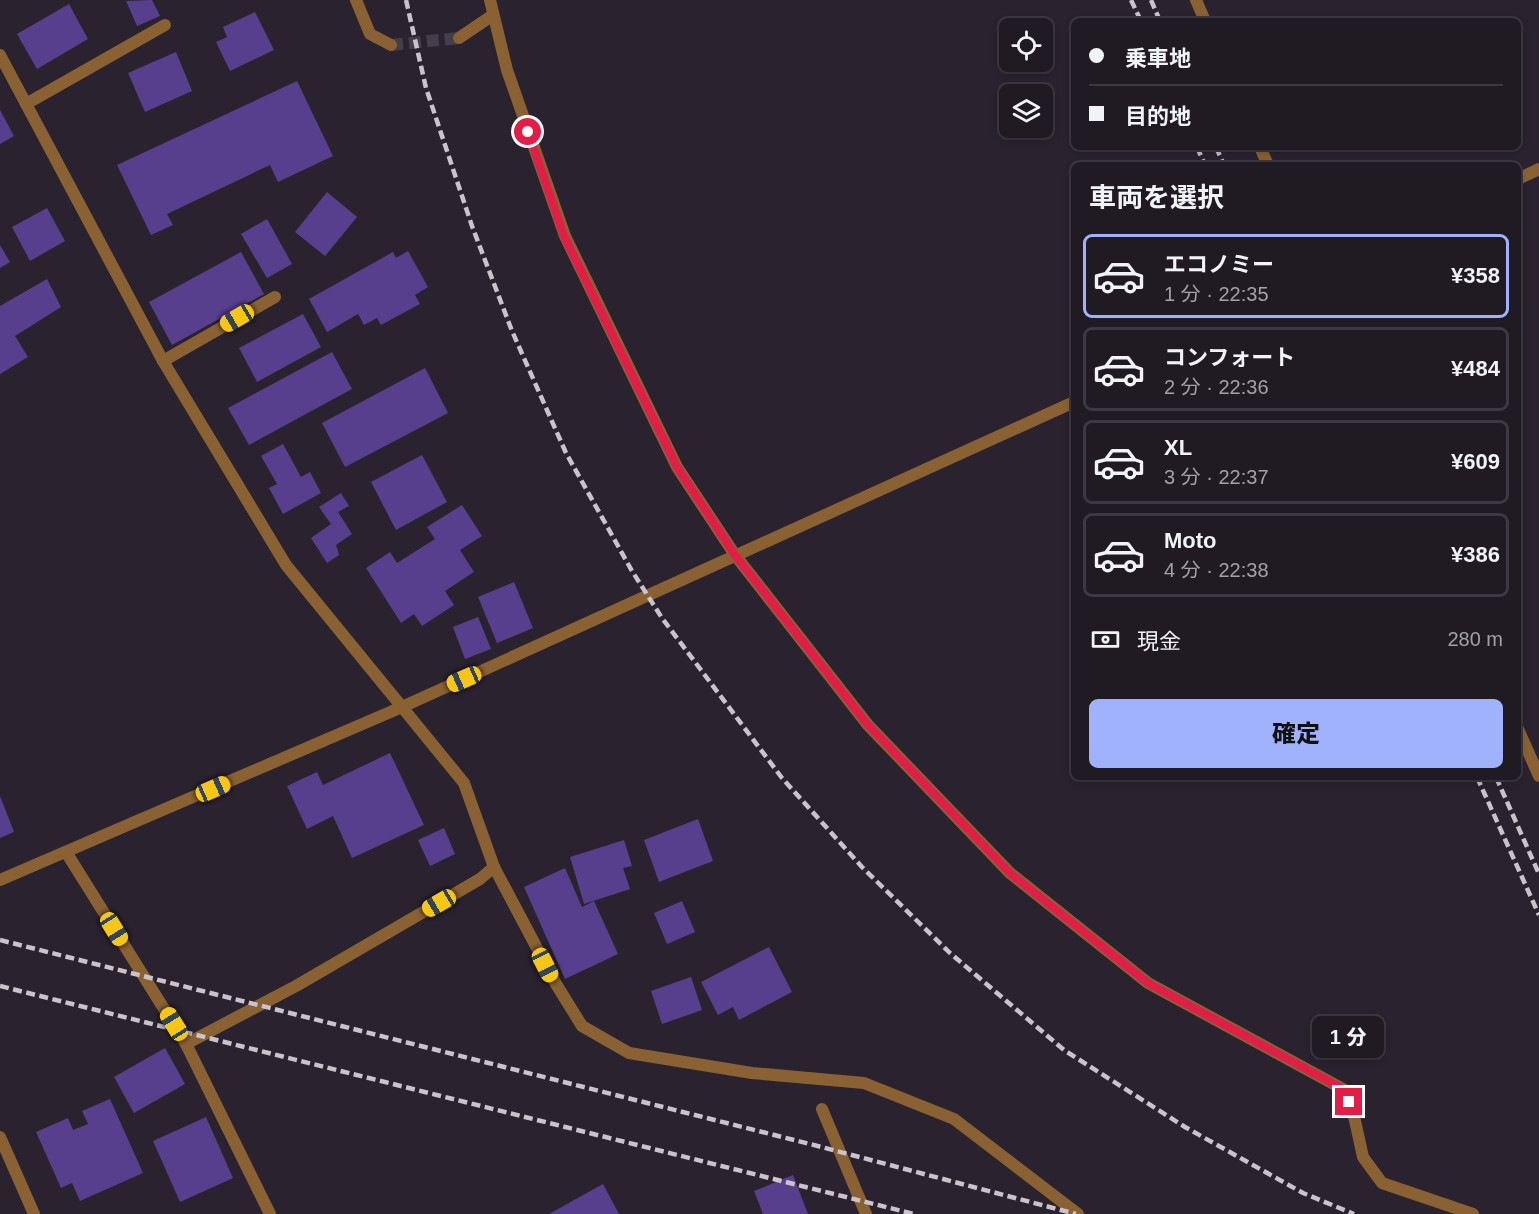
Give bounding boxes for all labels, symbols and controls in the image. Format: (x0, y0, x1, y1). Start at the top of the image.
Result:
map controls (999, 18, 1053, 138)
button: locate (999, 18, 1053, 72)
text: 乗車地 (1125, 46, 1191, 71)
button: layers (999, 84, 1053, 138)
text: 目的地 (1125, 104, 1191, 129)
route start (514, 118, 541, 145)
text: 車両を選択 (1089, 183, 1224, 213)
icon: car (1092, 249, 1146, 303)
text: エコノミー (1164, 252, 1274, 277)
text: ¥358 (1451, 263, 1500, 288)
text: 1 分 · 22:35 (1164, 283, 1269, 305)
car (217, 301, 257, 335)
icon: car (1092, 342, 1146, 396)
text: コンフォート (1164, 345, 1295, 370)
text: ¥484 (1451, 356, 1500, 381)
text: 2 分 · 22:36 (1164, 376, 1269, 398)
icon: car (1092, 435, 1146, 489)
text: XL (1164, 435, 1192, 460)
text: ¥609 (1451, 449, 1500, 474)
text: 3 分 · 22:37 (1164, 466, 1269, 488)
icon: car (1092, 528, 1146, 582)
text: Moto (1164, 528, 1217, 553)
text: ¥386 (1451, 542, 1500, 567)
text: 4 分 · 22:38 (1164, 559, 1269, 581)
icon: cash (1089, 623, 1122, 656)
text: 280 m (1447, 628, 1503, 650)
text: 現金 (1137, 629, 1181, 654)
car (444, 663, 484, 695)
button: 確定 (1089, 699, 1503, 768)
car (193, 773, 233, 805)
car (419, 886, 459, 920)
car (97, 909, 131, 949)
car (529, 945, 561, 985)
car (157, 1004, 191, 1044)
callout: 1 分 (1313, 1015, 1385, 1057)
text: 1 分 (1330, 1026, 1366, 1048)
route end (1335, 1088, 1362, 1115)

